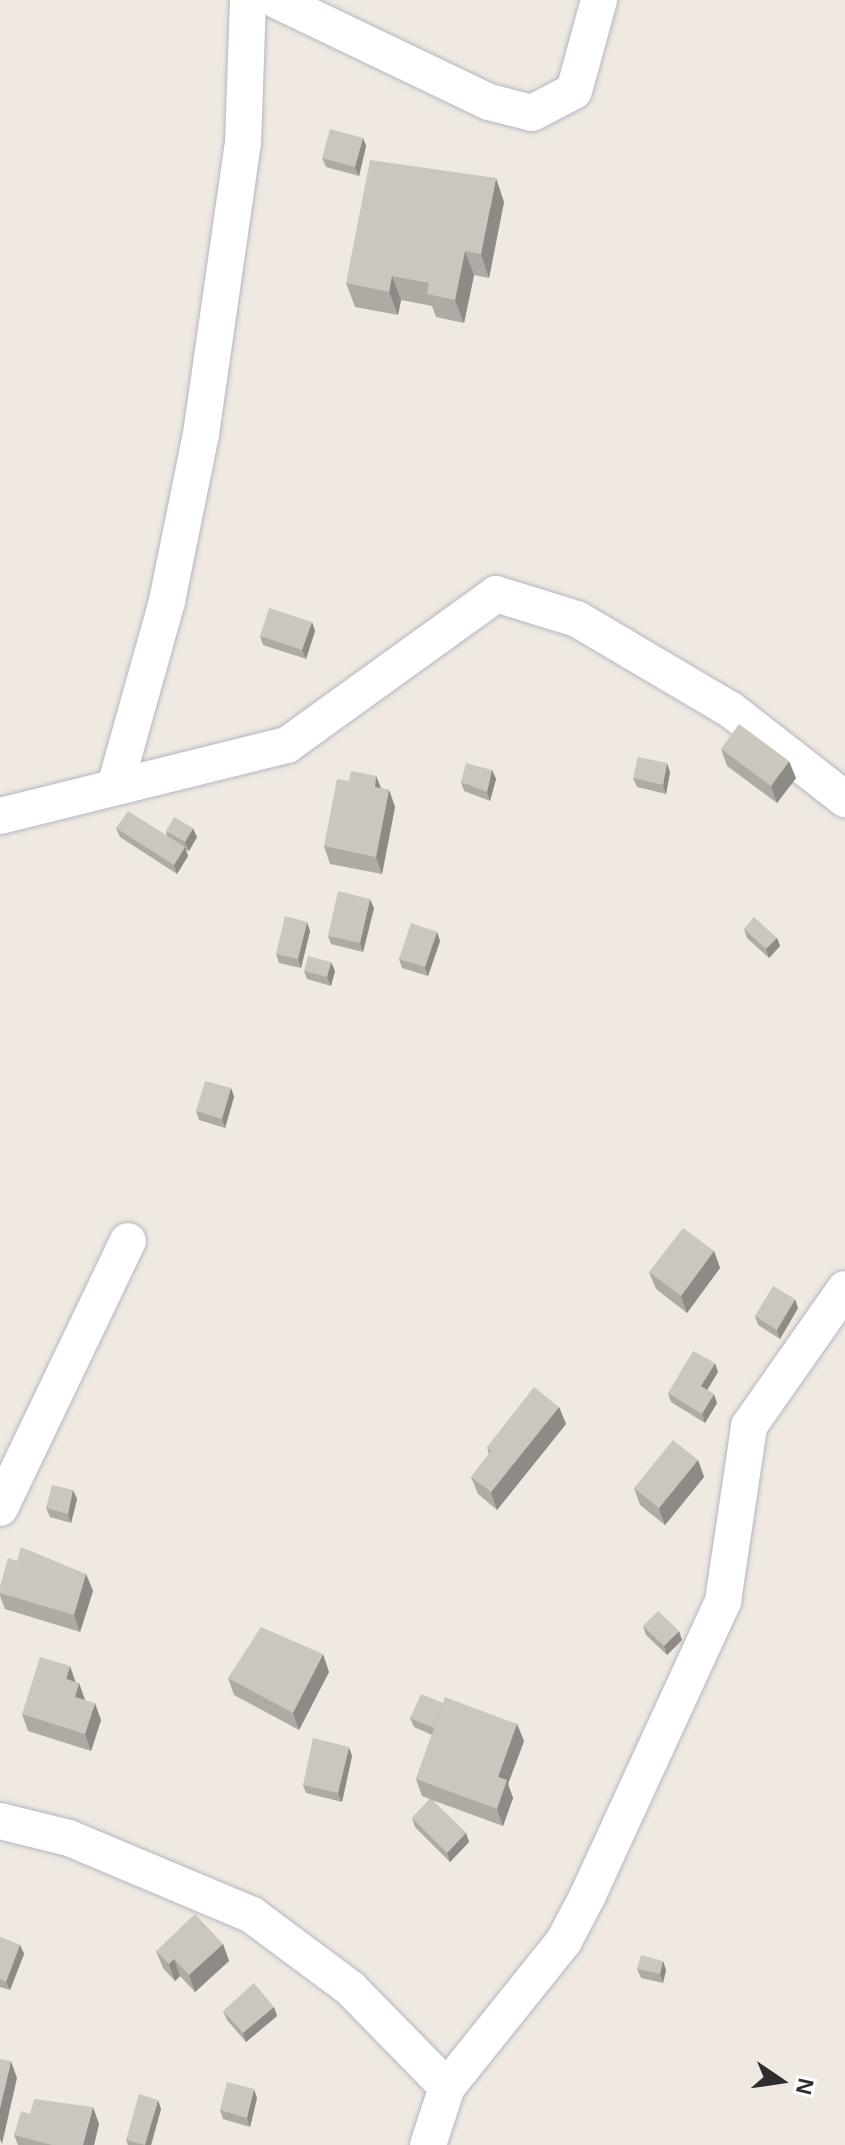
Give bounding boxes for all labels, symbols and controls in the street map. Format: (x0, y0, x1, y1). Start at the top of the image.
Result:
north arrow (741, 2041, 821, 2121)
text: N (791, 2076, 819, 2097)

